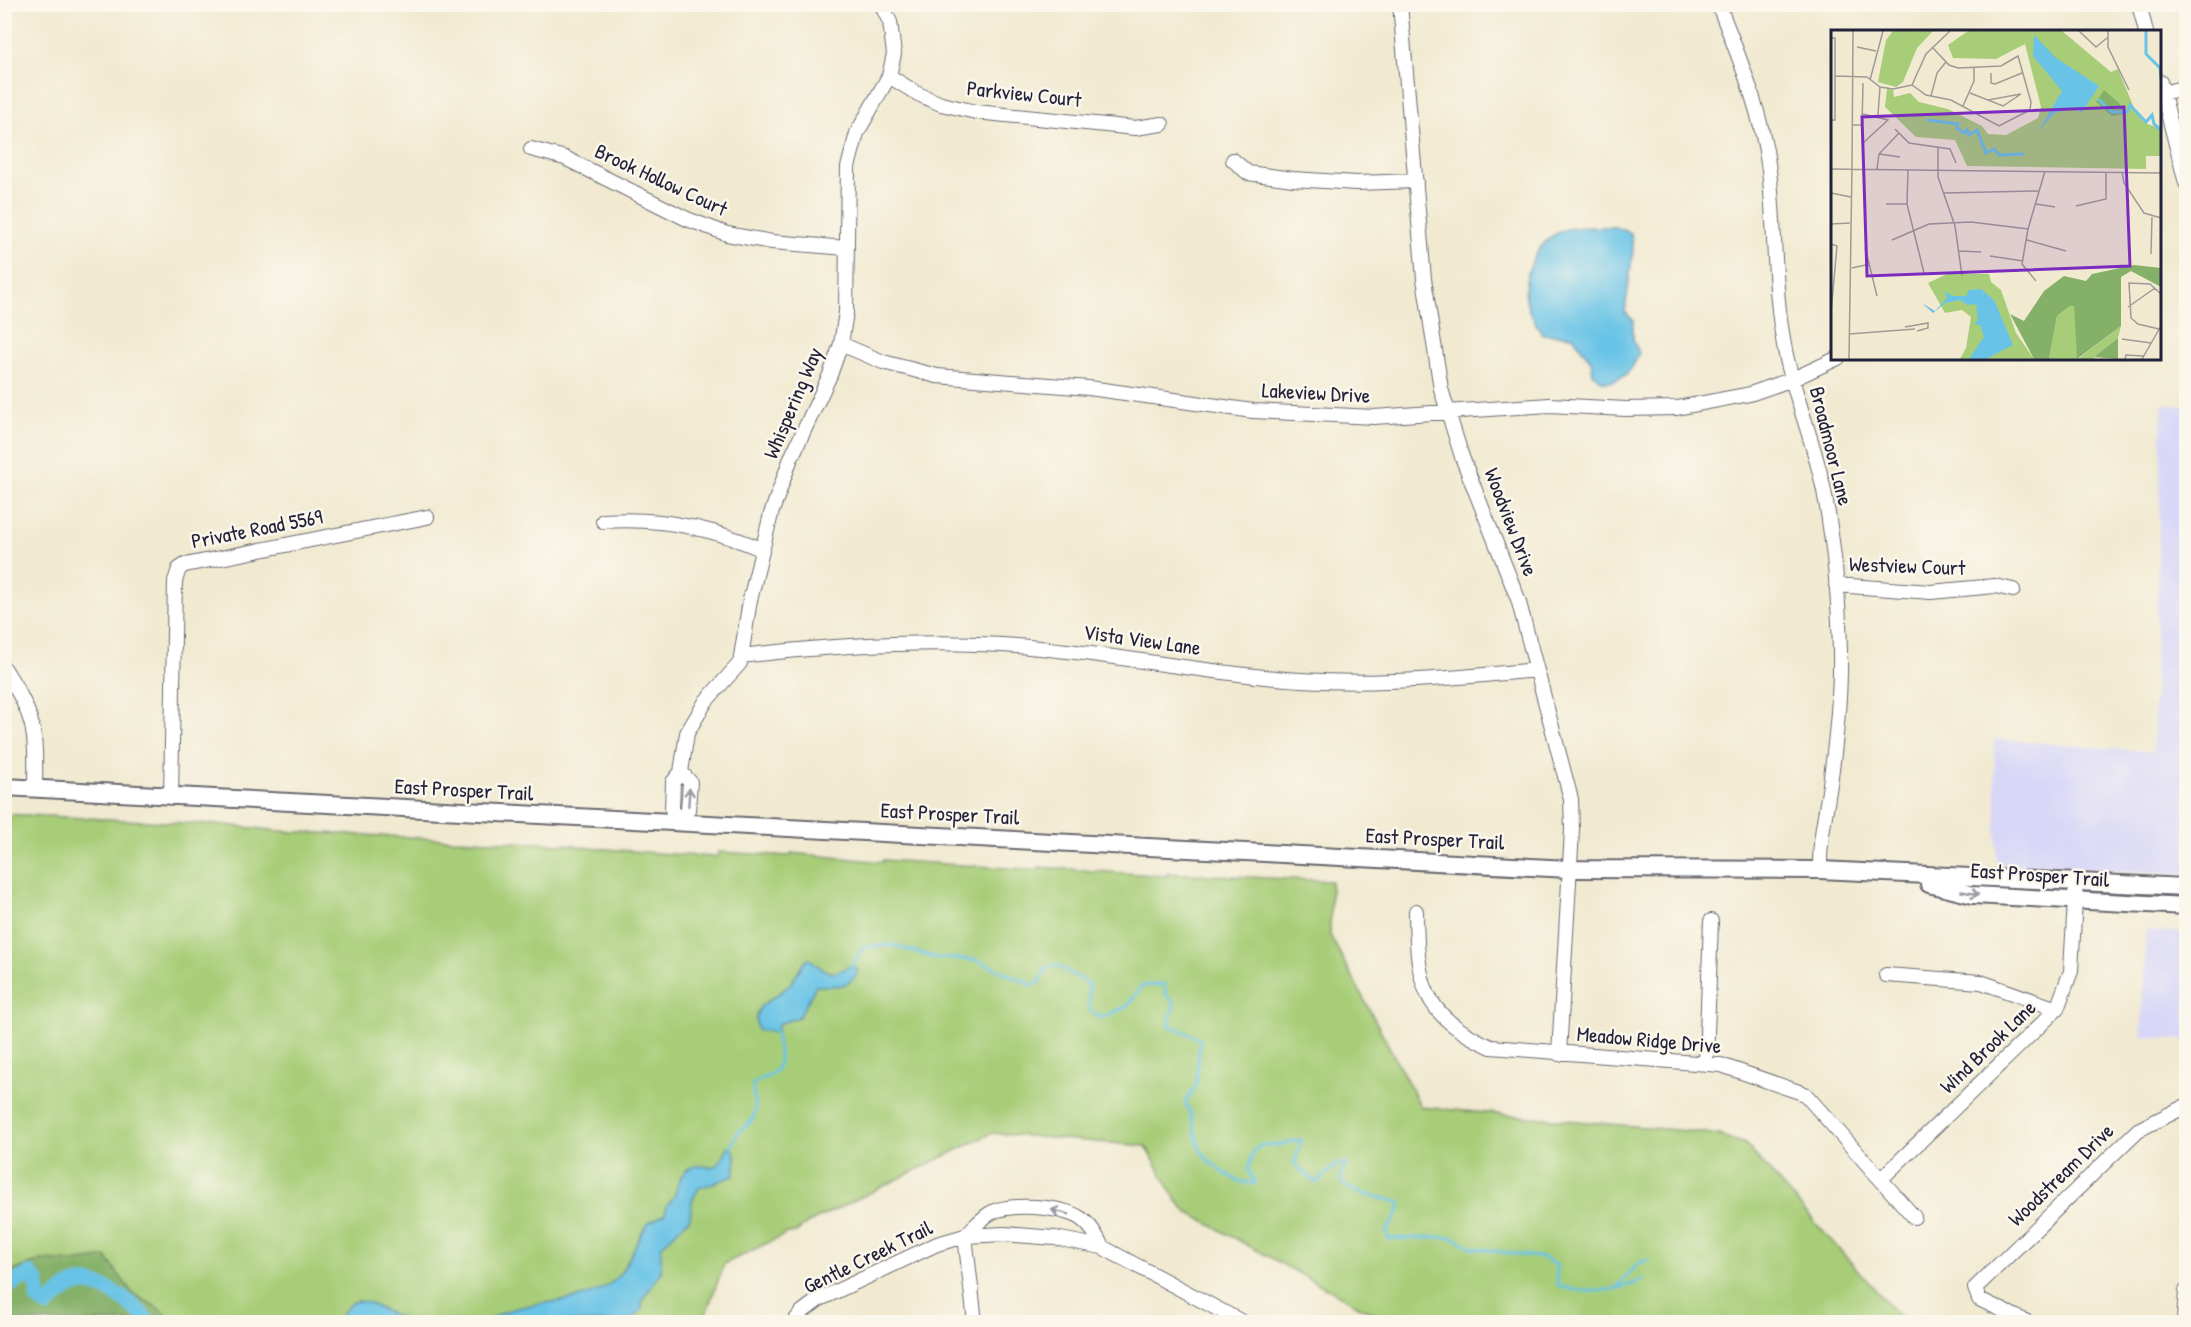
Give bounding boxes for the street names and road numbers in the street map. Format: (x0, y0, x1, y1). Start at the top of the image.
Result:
street label: Parkview Court (965, 73, 1083, 114)
street label: Brook Hollow Court (590, 136, 733, 223)
street label: Whispering Way (756, 343, 829, 463)
street label: Lakeview Drive (1261, 375, 1371, 410)
street label: Broadmoor Lane (1803, 383, 1860, 508)
street label: Woodview Drive (1478, 464, 1545, 580)
street label: Private Road 5569 (189, 502, 325, 555)
street label: Westview Court (1848, 549, 1966, 582)
street label: Vista View Lane (1082, 617, 1203, 662)
street label: East Prosper Trail (394, 771, 535, 808)
street label: East Prosper Trail (880, 795, 1021, 832)
street label: East Prosper Trail (1365, 820, 1506, 857)
street label: East Prosper Trail (1970, 855, 2111, 894)
street label: Wind Brook Lane (1933, 993, 2042, 1100)
street label: Meadow Ridge Drive (1576, 1019, 1722, 1060)
street label: Woodstream Drive (2001, 1117, 2120, 1233)
street label: Gentle Creek Trail (798, 1213, 938, 1300)

